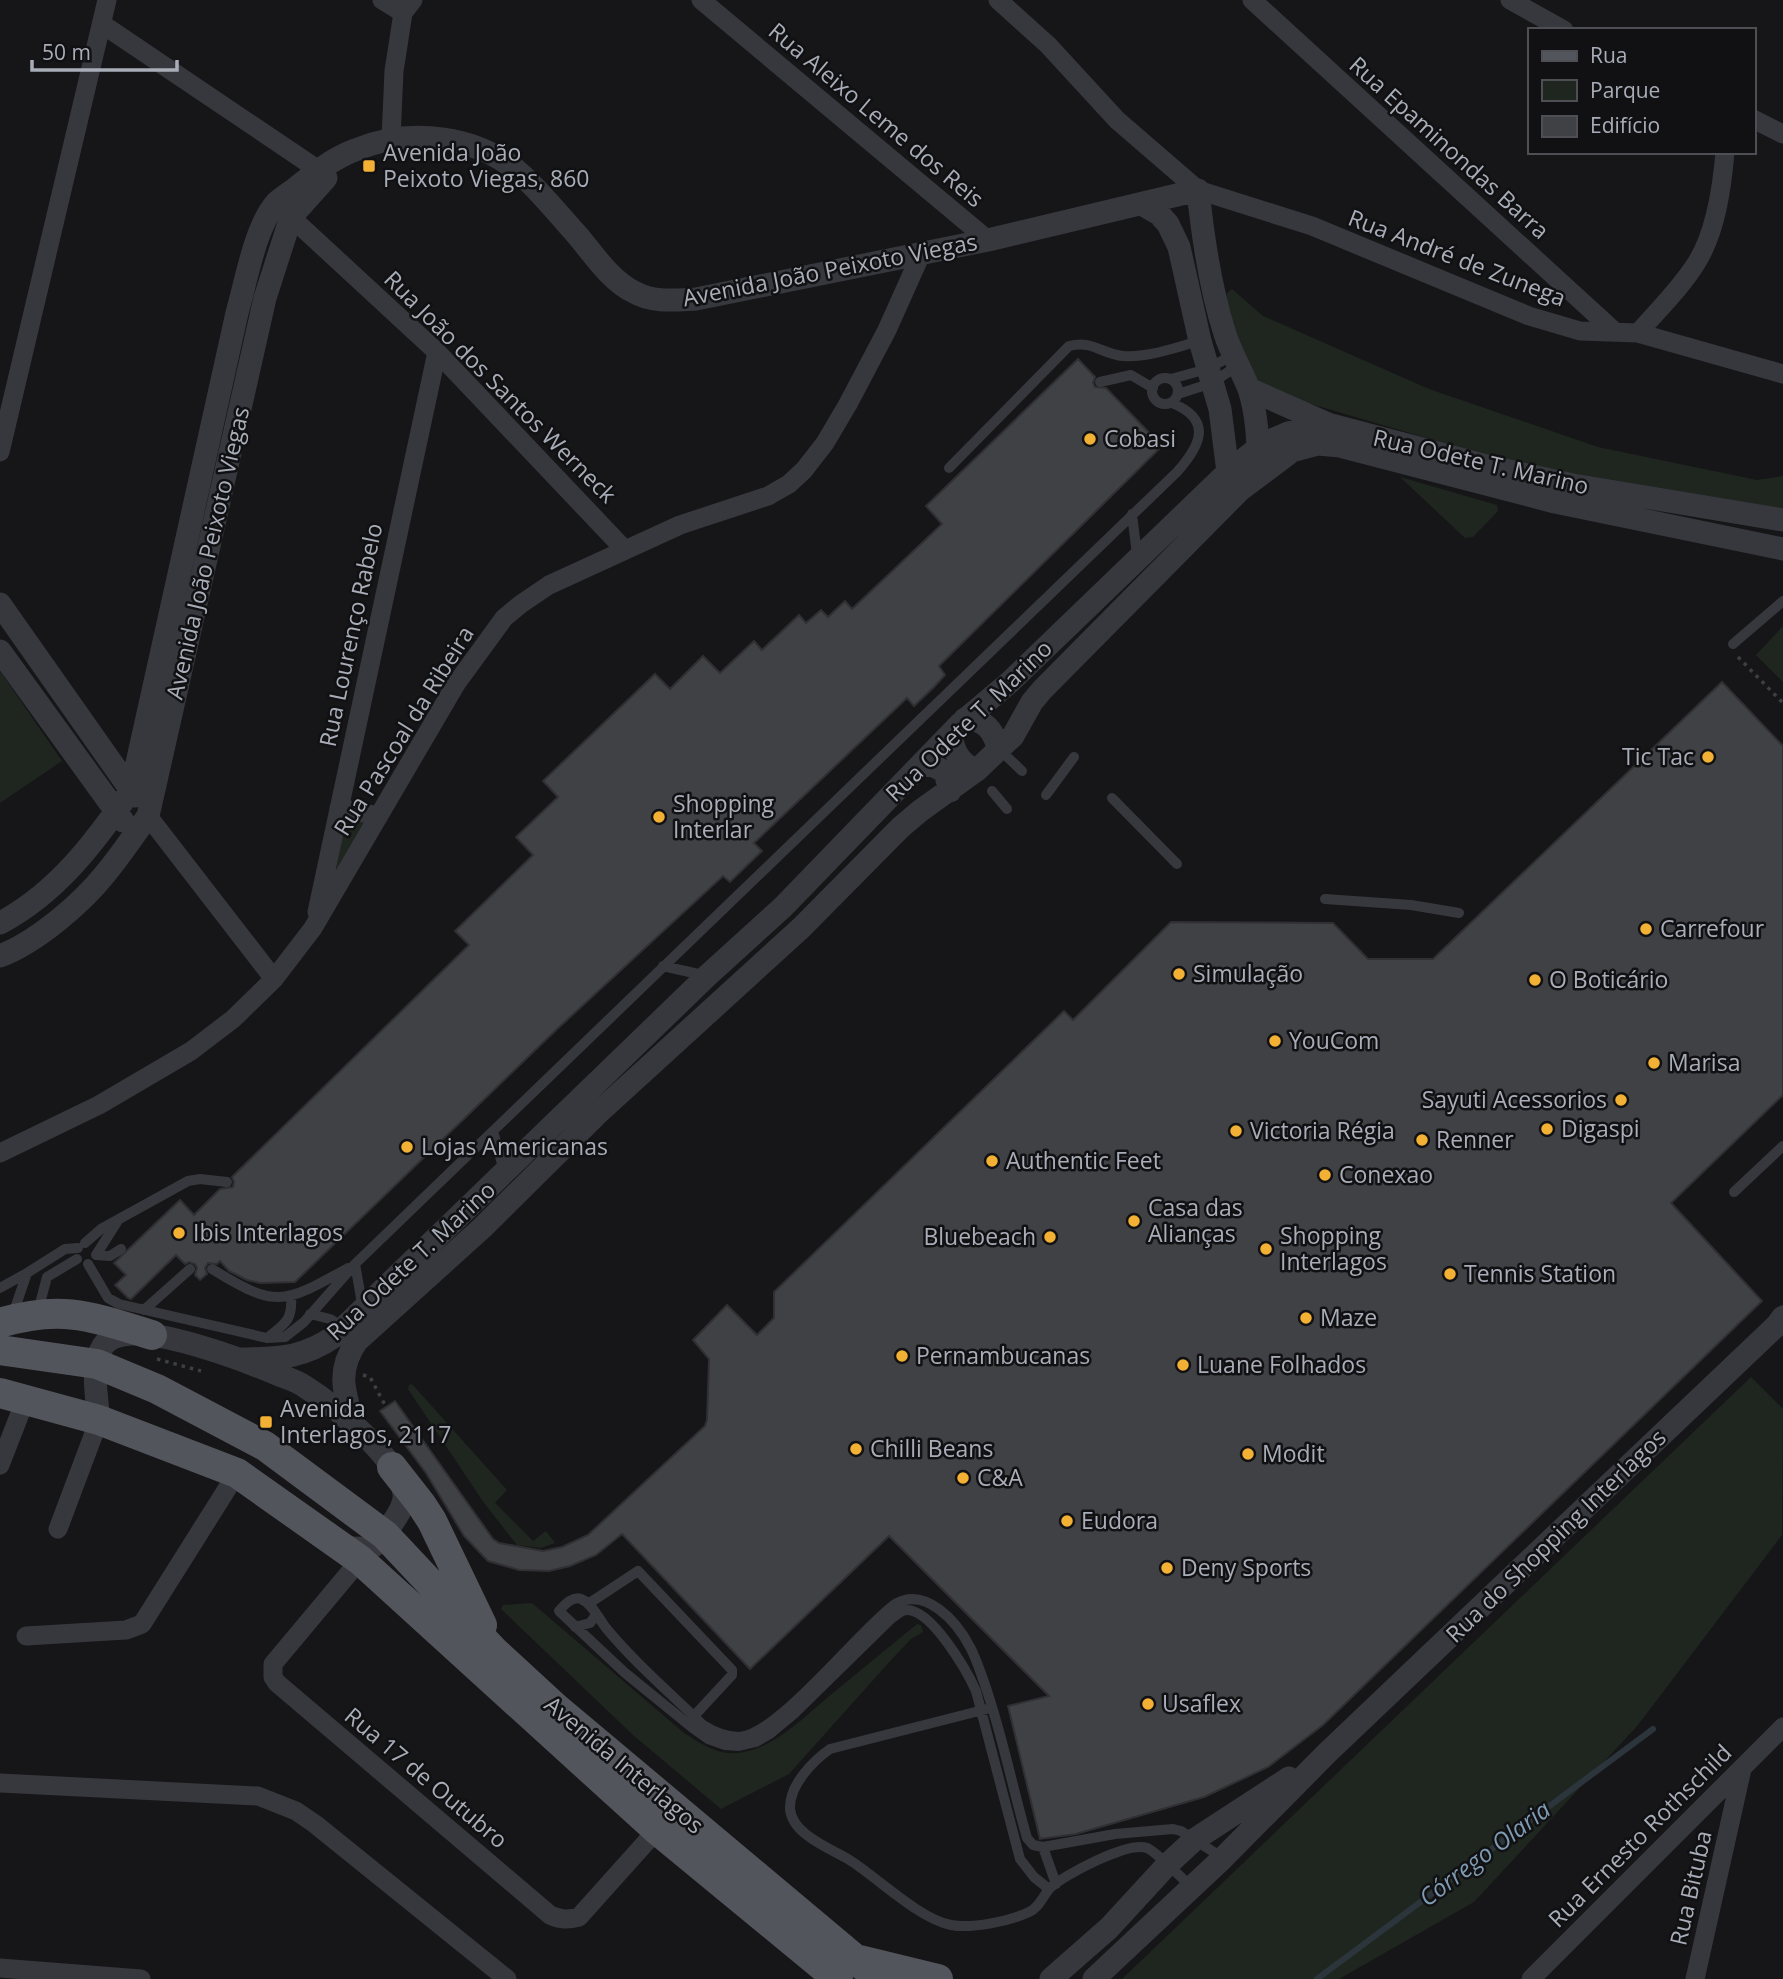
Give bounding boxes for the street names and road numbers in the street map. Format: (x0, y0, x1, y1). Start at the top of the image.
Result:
street label: Rua Aleixo Leme dos Reis (762, 15, 991, 214)
street label: Rua Epaminondas Barra (1343, 49, 1557, 246)
street label: Rua André de Zunega (1344, 201, 1571, 313)
street label: Avenida João Peixoto Viegas (680, 225, 980, 313)
street label: Rua João dos Santos Werneck (377, 263, 624, 510)
street label: Avenida João Peixoto Viegas (158, 403, 256, 702)
street label: Rua Odete T. Marino (1370, 421, 1592, 501)
street label: Rua Lourenço Rabelo (311, 520, 389, 750)
street label: Rua Pascoal da Ribeira (326, 619, 481, 842)
street label: Rua Odete T. Marino (878, 632, 1059, 808)
street label: Rua Odete T. Marino (319, 1173, 502, 1347)
street label: Rua do Shopping Interlagos (1438, 1421, 1673, 1649)
street label: Avenida Interlagos (538, 1688, 711, 1840)
street label: Rua 17 de Outubro (338, 1699, 515, 1855)
street label: Rua Ernesto Rothschild (1541, 1737, 1738, 1934)
street label: Rua Bituba (1661, 1827, 1719, 1948)

